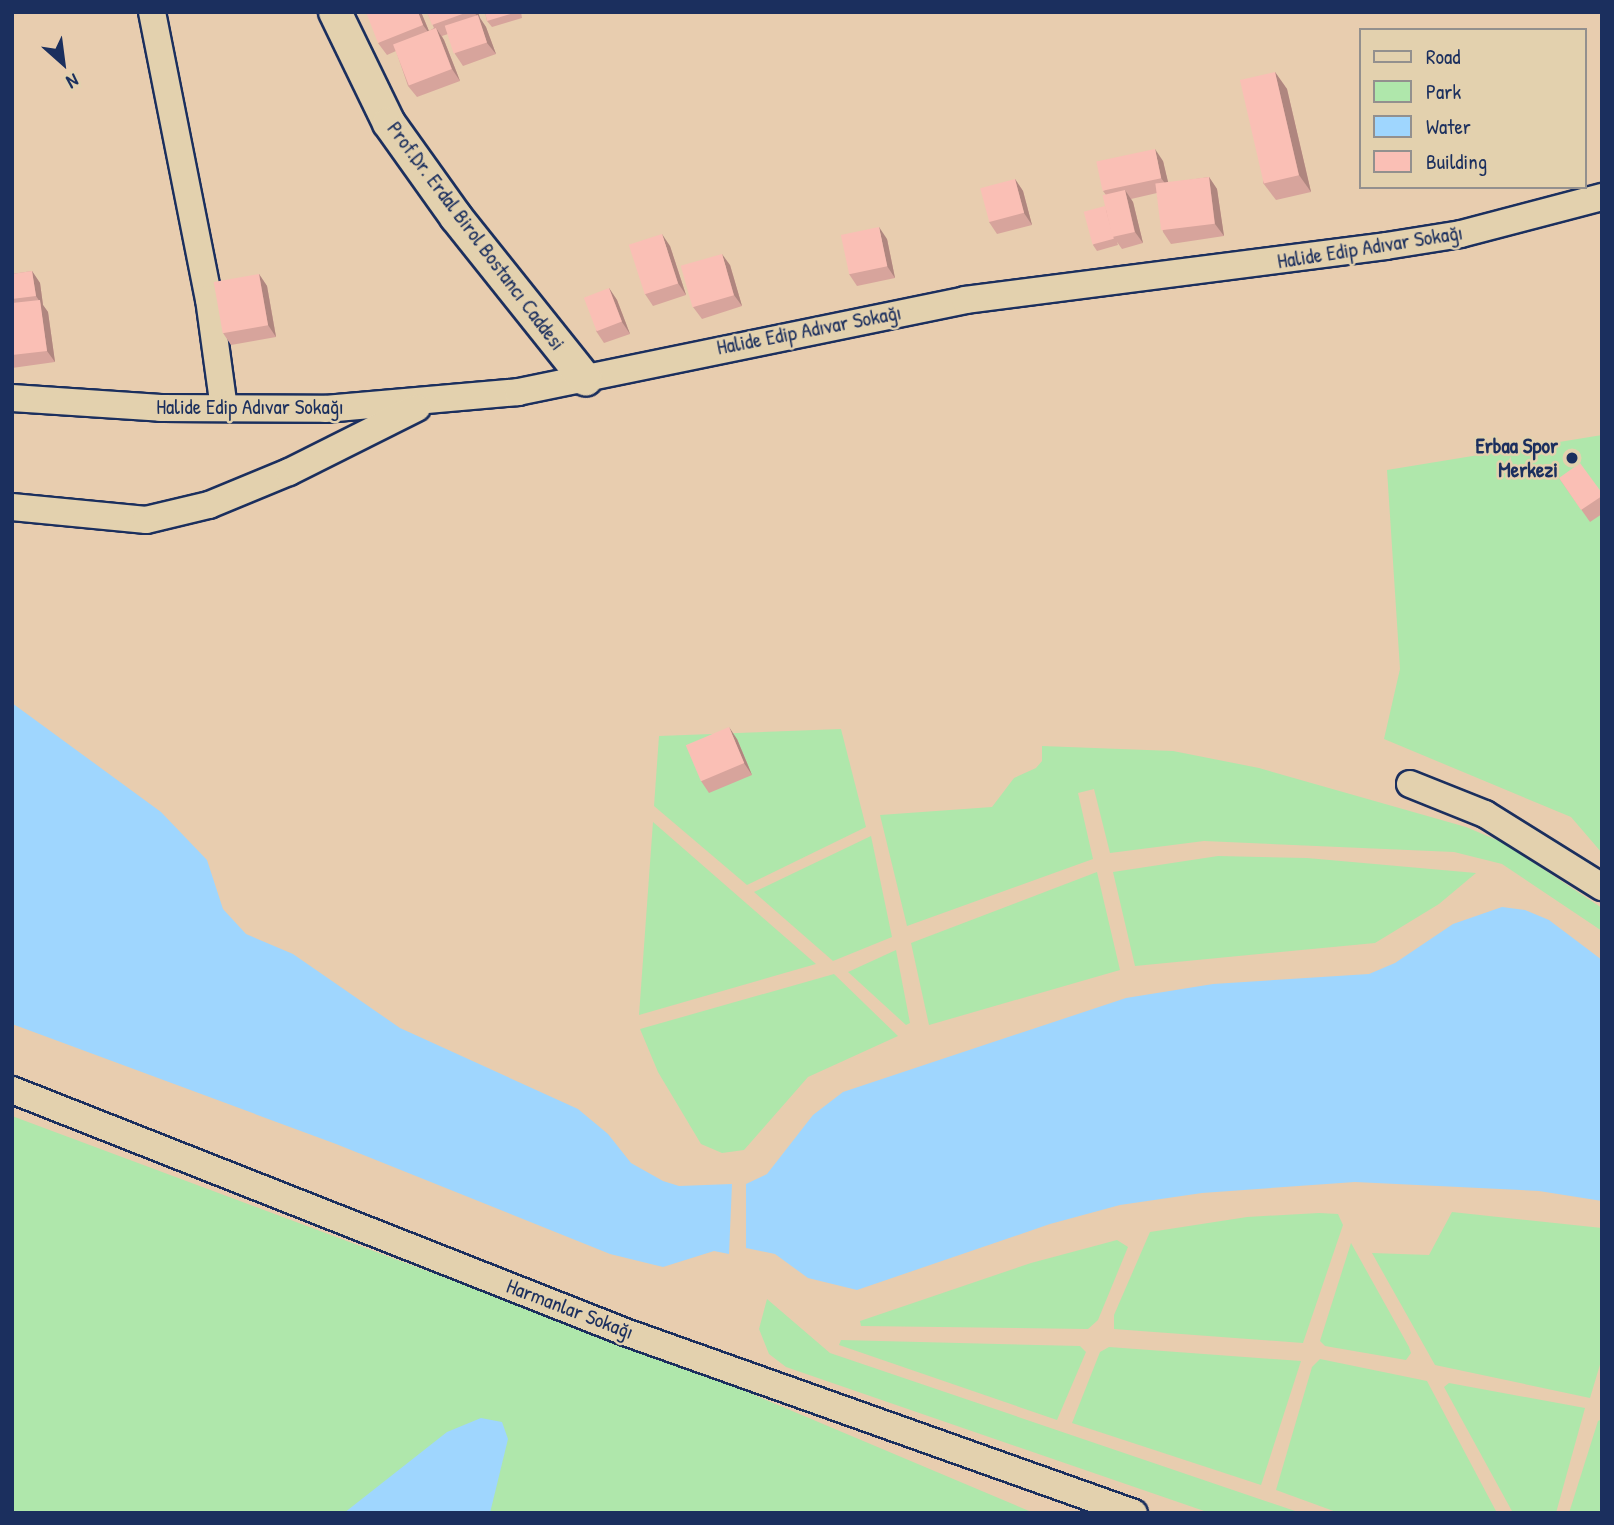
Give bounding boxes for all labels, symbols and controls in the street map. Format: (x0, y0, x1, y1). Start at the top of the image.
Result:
north arrow (28, 28, 98, 98)
legend (1358, 28, 1586, 189)
text: Road (1426, 42, 1460, 71)
text: N (62, 68, 83, 95)
text: Park (1426, 77, 1461, 106)
text: Water (1426, 112, 1471, 141)
street label: Prof.Dr. Erdal Birol Bostancı Caddesi (382, 117, 570, 355)
text: Building (1426, 147, 1487, 176)
street label: Halide Edip Adıvar Sokağı (1275, 220, 1465, 274)
street label: Halide Edip Adıvar Sokağı (715, 300, 903, 360)
street label: Halide Edip Adıvar Sokağı (156, 394, 344, 420)
place label: Erbaa Spor Merkezi (1476, 433, 1558, 483)
marker: Erbaa Spor Merkezi (1564, 450, 1580, 466)
street label: Harmanlar Sokağı (503, 1273, 637, 1345)

